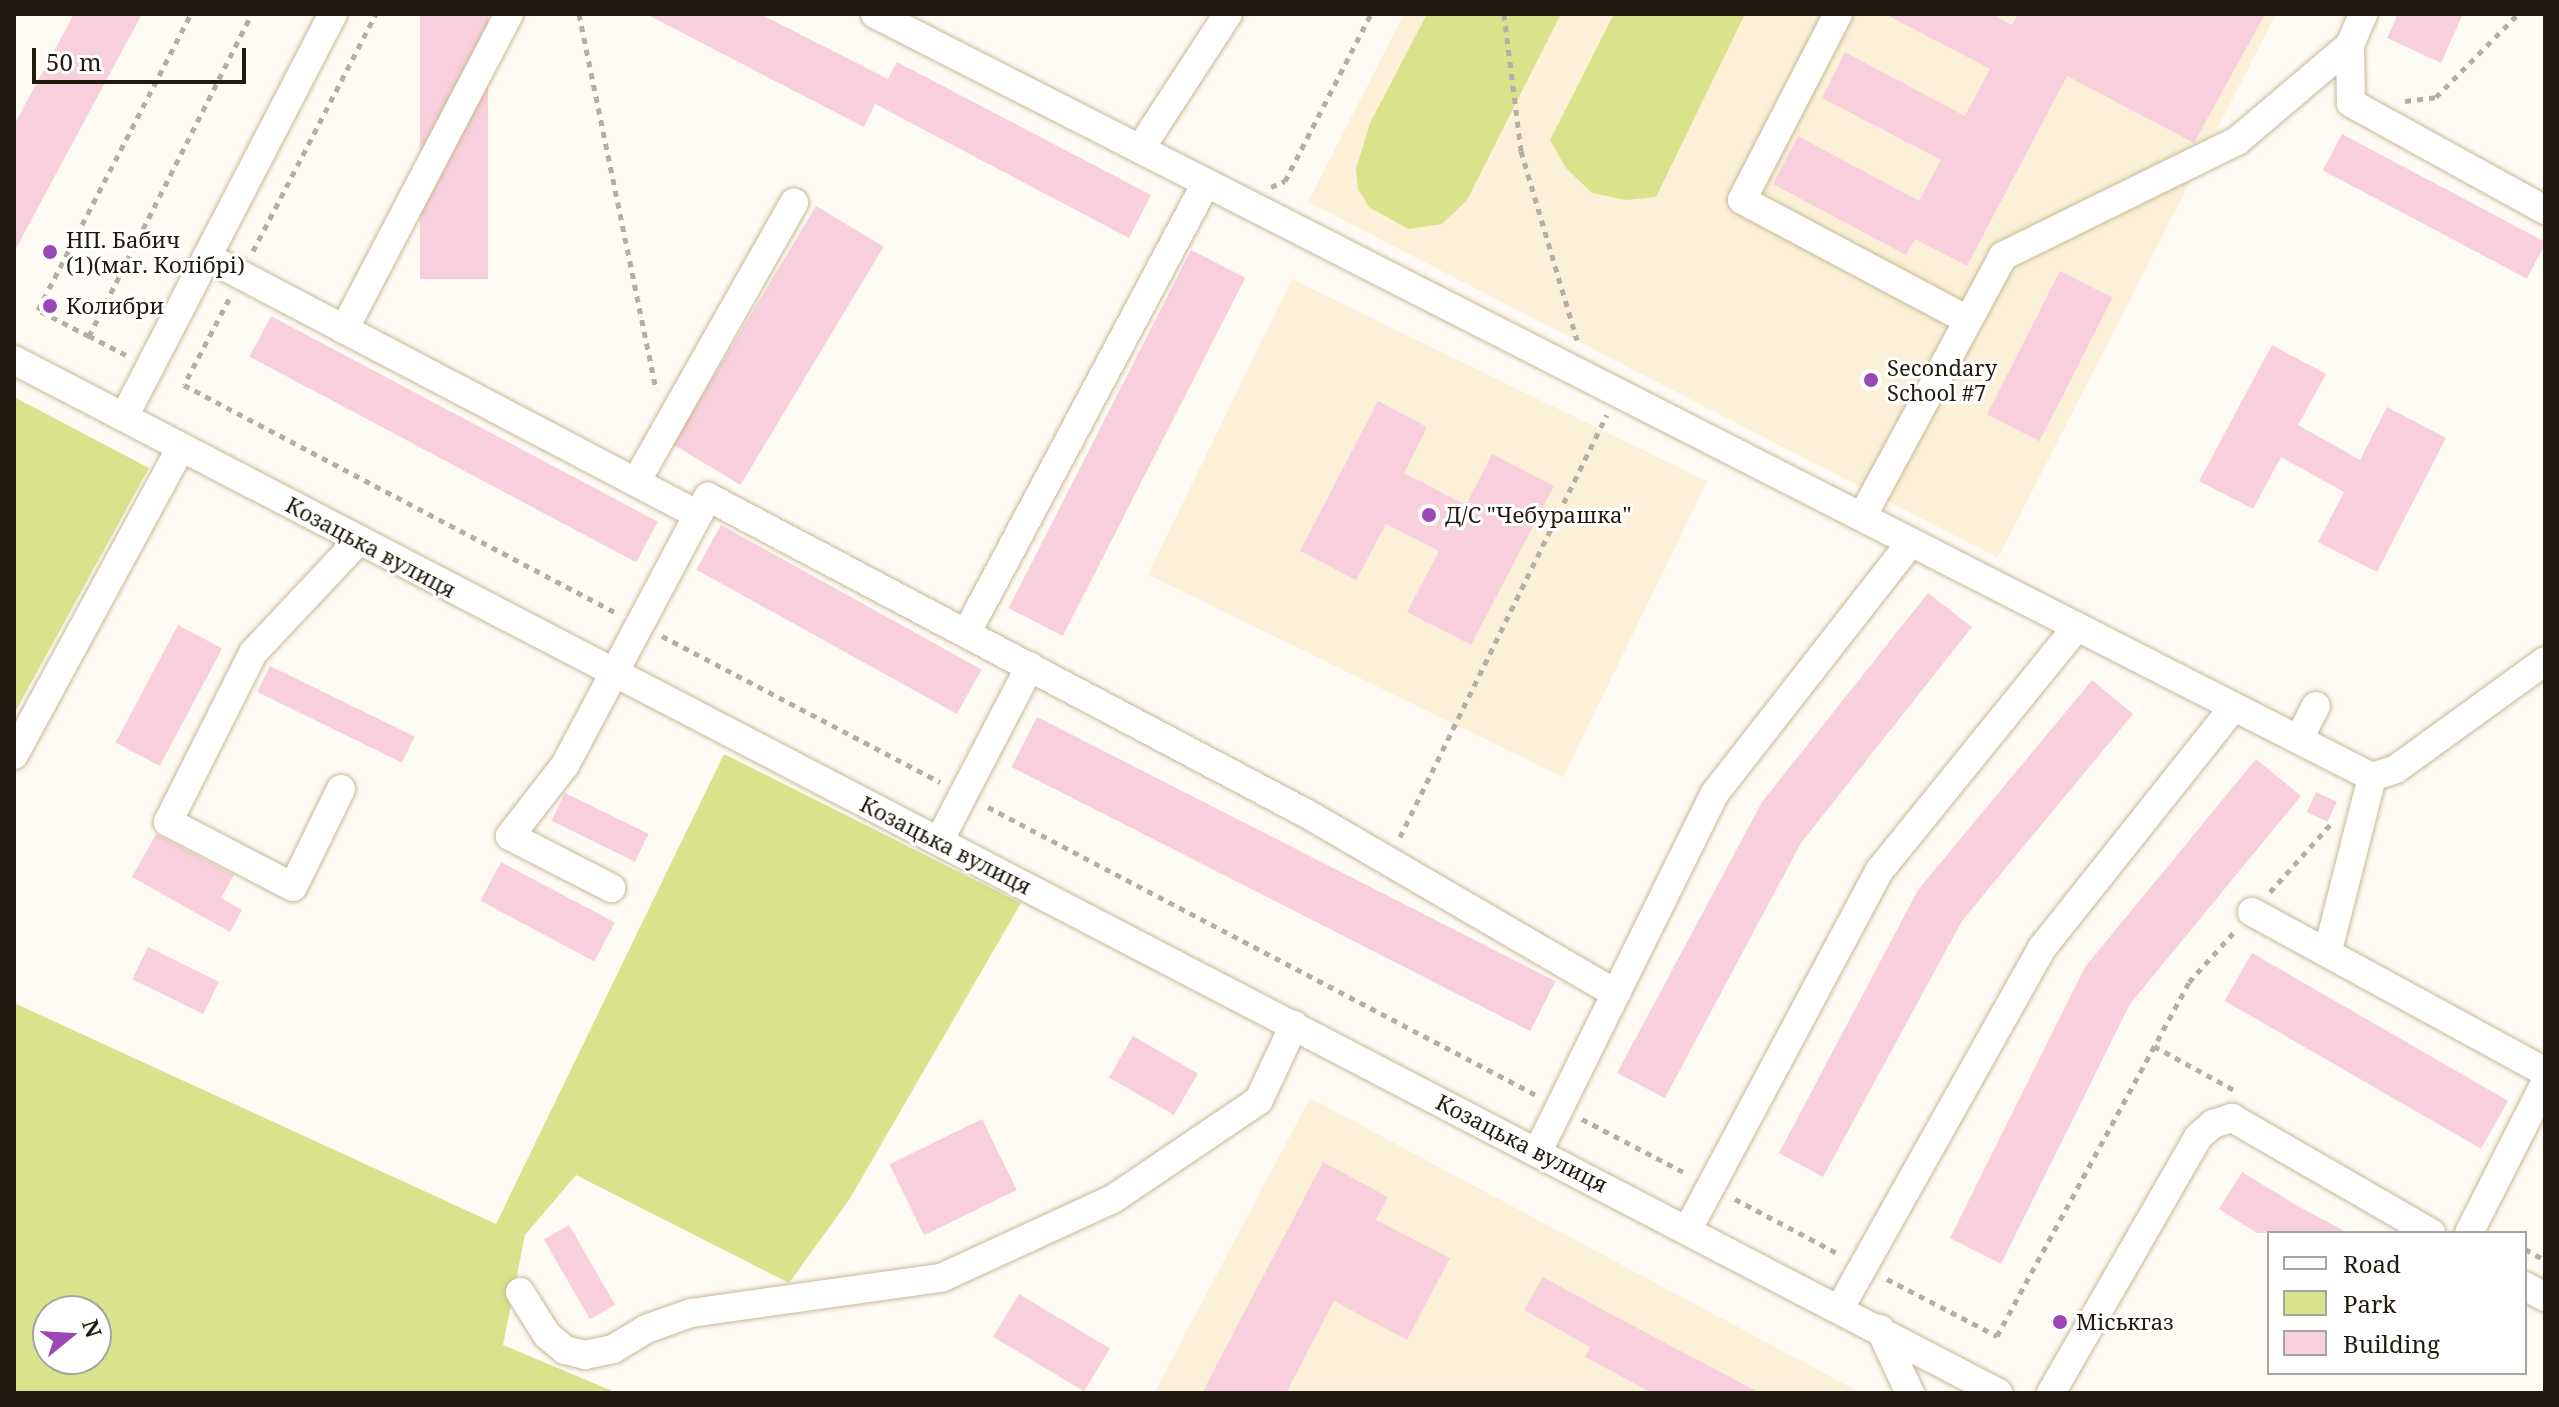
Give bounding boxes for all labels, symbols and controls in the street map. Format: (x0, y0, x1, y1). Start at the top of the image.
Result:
scale bar (36, 32, 250, 82)
text: 50 m (46, 45, 102, 78)
place label: НП. Бабич (1)(маг. Колібрі) (66, 226, 245, 278)
marker: НП. Бабич (1)(маг. Колібрі) (41, 243, 59, 261)
place label: Колибри (66, 293, 164, 319)
marker: Колибри (41, 297, 59, 315)
place label: Secondary School #7 (1887, 354, 1997, 406)
marker: Secondary School #7 (1862, 371, 1880, 389)
street label: Козацька вулиця (281, 491, 461, 603)
place label: Д/С "Чебурашка" (1445, 502, 1631, 528)
marker: Д/С "Чебурашка" (1420, 506, 1438, 524)
street label: Козацька вулиця (856, 790, 1036, 900)
street label: Козацька вулиця (1432, 1088, 1612, 1198)
legend (2267, 1231, 2527, 1375)
text: Road (2343, 1247, 2401, 1280)
text: Park (2343, 1287, 2396, 1320)
north arrow (32, 1295, 112, 1375)
place label: Міськгаз (2076, 1309, 2174, 1335)
marker: Міськгаз (2051, 1313, 2069, 1331)
text: N (76, 1315, 110, 1341)
text: Building (2343, 1327, 2440, 1360)

